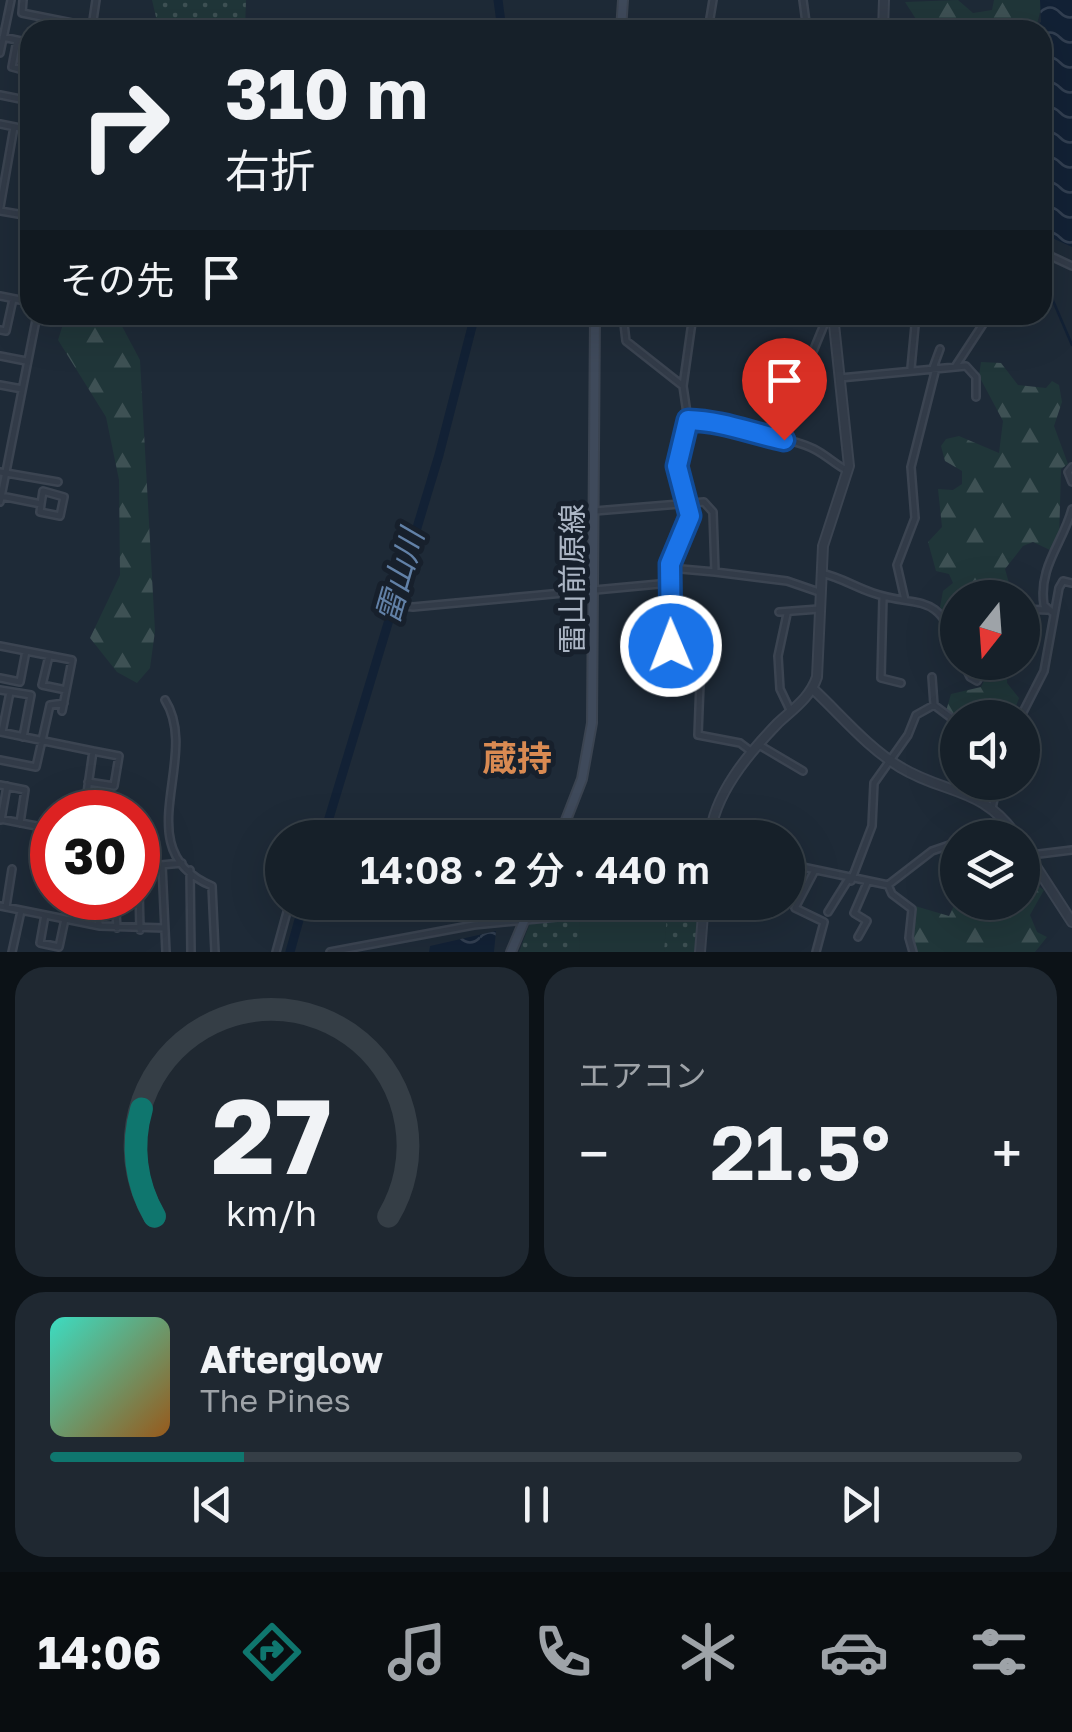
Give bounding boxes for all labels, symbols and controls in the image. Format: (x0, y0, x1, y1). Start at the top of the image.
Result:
text: 310 m (225, 50, 428, 134)
icon: right (60, 60, 190, 190)
text: 右折 (225, 143, 315, 197)
icon: arrive (194, 250, 249, 305)
text: その先 (60, 257, 174, 302)
pin (742, 338, 827, 441)
icon: arrive (757, 353, 812, 408)
street label: 雷山前原線 (554, 504, 590, 654)
water label: 雷山川 (368, 522, 431, 627)
north arrow (940, 580, 1040, 680)
map controls (940, 580, 1040, 920)
position arrow (619, 594, 723, 698)
button: sound (940, 700, 1040, 800)
district label: 蔵持 (482, 737, 552, 779)
speed limit sign: 30 (30, 790, 160, 920)
button: layers (940, 820, 1040, 920)
text: 14:08 · 2 分 · 440 m (360, 847, 710, 892)
text: エアコン (579, 1056, 707, 1094)
text: 27 (212, 1072, 332, 1197)
text: 21.5° (710, 1106, 890, 1197)
text: − (579, 1120, 609, 1186)
text: + (992, 1120, 1022, 1186)
text: km/h (226, 1191, 317, 1234)
text: Afterglow (200, 1336, 383, 1381)
text: The Pines (200, 1381, 351, 1419)
icon: previous (185, 1477, 240, 1532)
icon: pause (509, 1477, 564, 1532)
icon: next (833, 1477, 888, 1532)
icon: directions (237, 1617, 307, 1687)
icon: music (382, 1617, 452, 1687)
icon: phone (528, 1617, 598, 1687)
icon: climate (673, 1617, 743, 1687)
icon: car (819, 1617, 889, 1687)
icon: filters (964, 1617, 1034, 1687)
text: 14:06 (38, 1625, 161, 1679)

